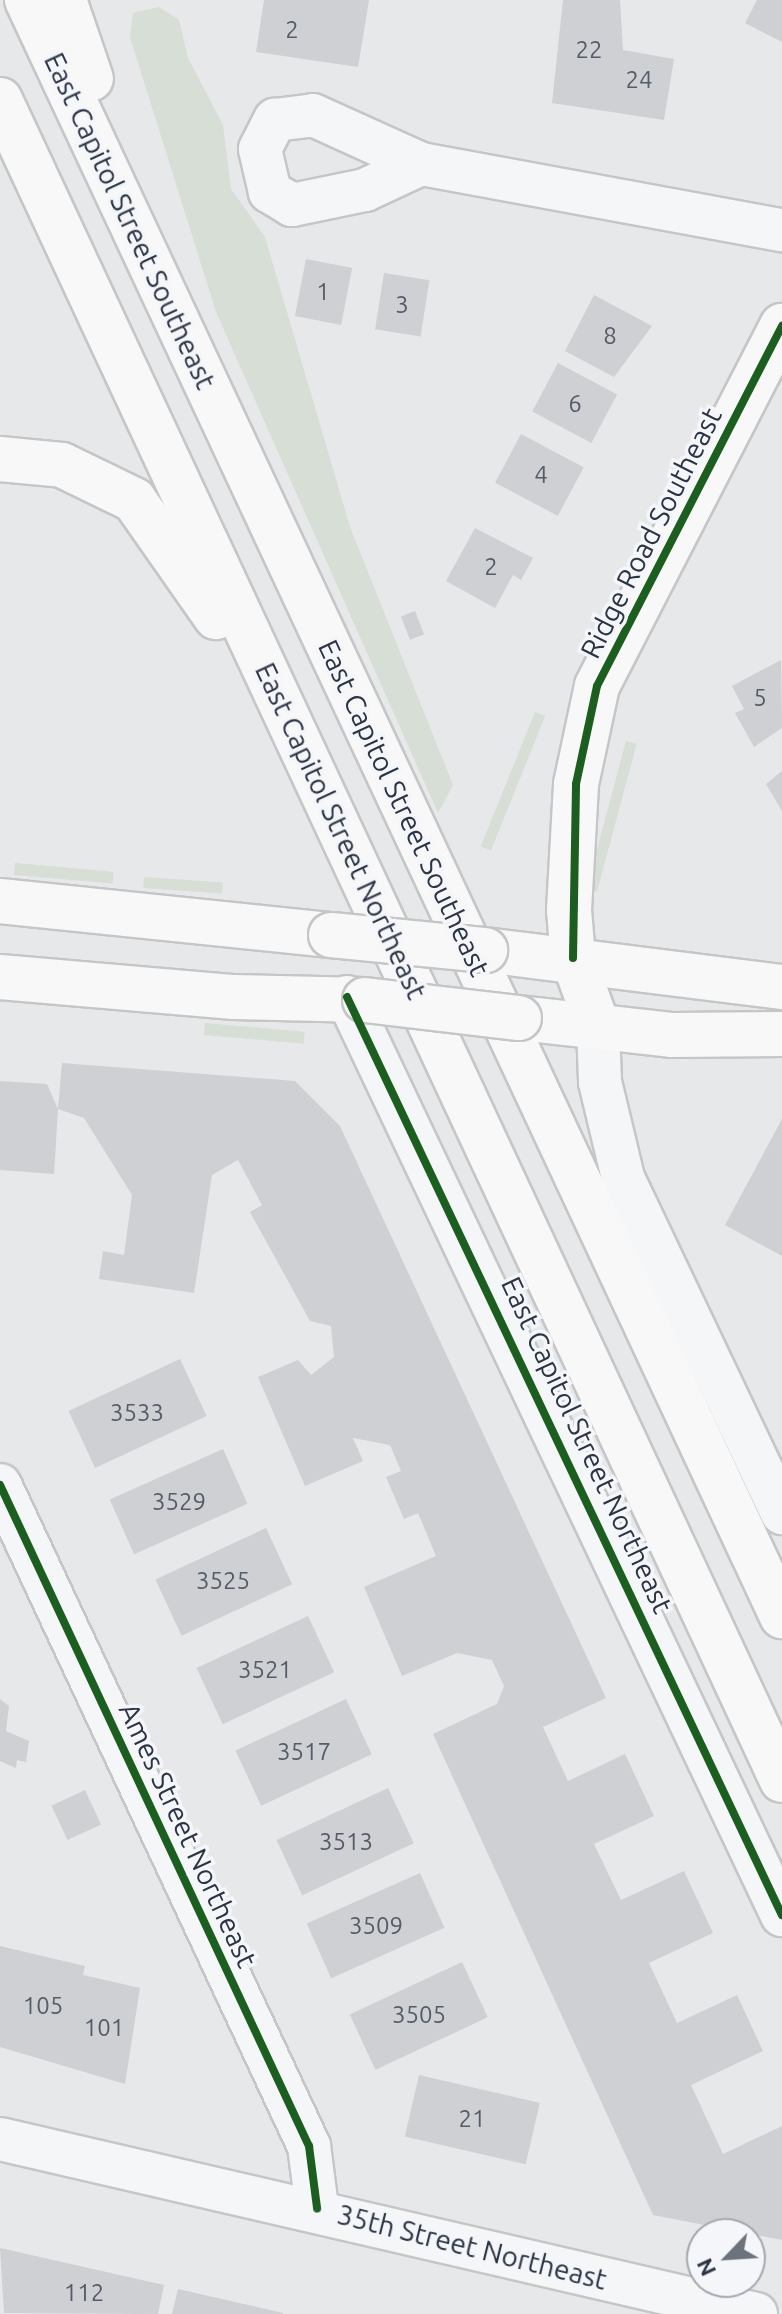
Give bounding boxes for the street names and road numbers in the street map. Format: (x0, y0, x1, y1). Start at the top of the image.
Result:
street label: East Capitol Street Southeast (37, 48, 223, 394)
street label: Ridge Road Southeast (573, 402, 729, 664)
street label: East Capitol Street Southeast (311, 635, 497, 981)
street label: East Capitol Street Northeast (248, 658, 434, 1004)
street label: East Capitol Street Northeast (494, 1272, 680, 1618)
street label: Ames Street Northeast (112, 1697, 264, 1973)
street label: 35th Street Northeast (334, 2197, 610, 2297)

